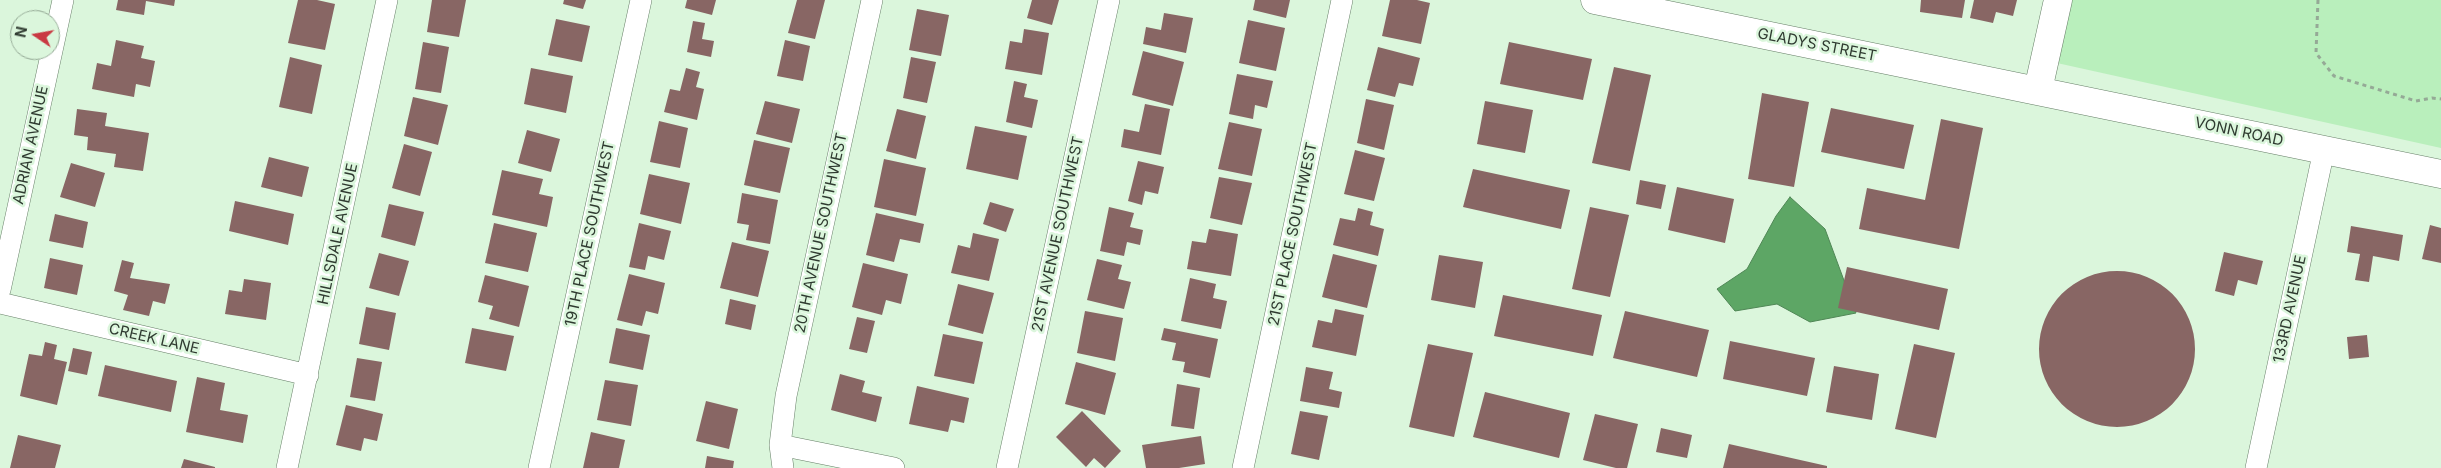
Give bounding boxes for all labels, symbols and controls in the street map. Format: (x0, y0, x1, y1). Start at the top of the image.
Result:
north arrow (10, 10, 60, 60)
text: N (11, 25, 30, 39)
street label: GLADYS STREET (1756, 25, 1878, 65)
street label: ADRIAN AVENUE (10, 84, 52, 206)
street label: VONN ROAD (2193, 114, 2285, 150)
street label: 20TH AVENUE SOUTHWEST (791, 131, 851, 335)
street label: 21ST AVENUE SOUTHWEST (1028, 135, 1088, 333)
street label: 19TH PLACE SOUTHWEST (562, 140, 618, 328)
street label: 21ST PLACE SOUTHWEST (1265, 141, 1321, 327)
street label: HILLSDALE AVENUE (314, 162, 362, 306)
street label: 133RD AVENUE (2270, 254, 2310, 364)
street label: CREEK LANE (107, 320, 201, 358)

